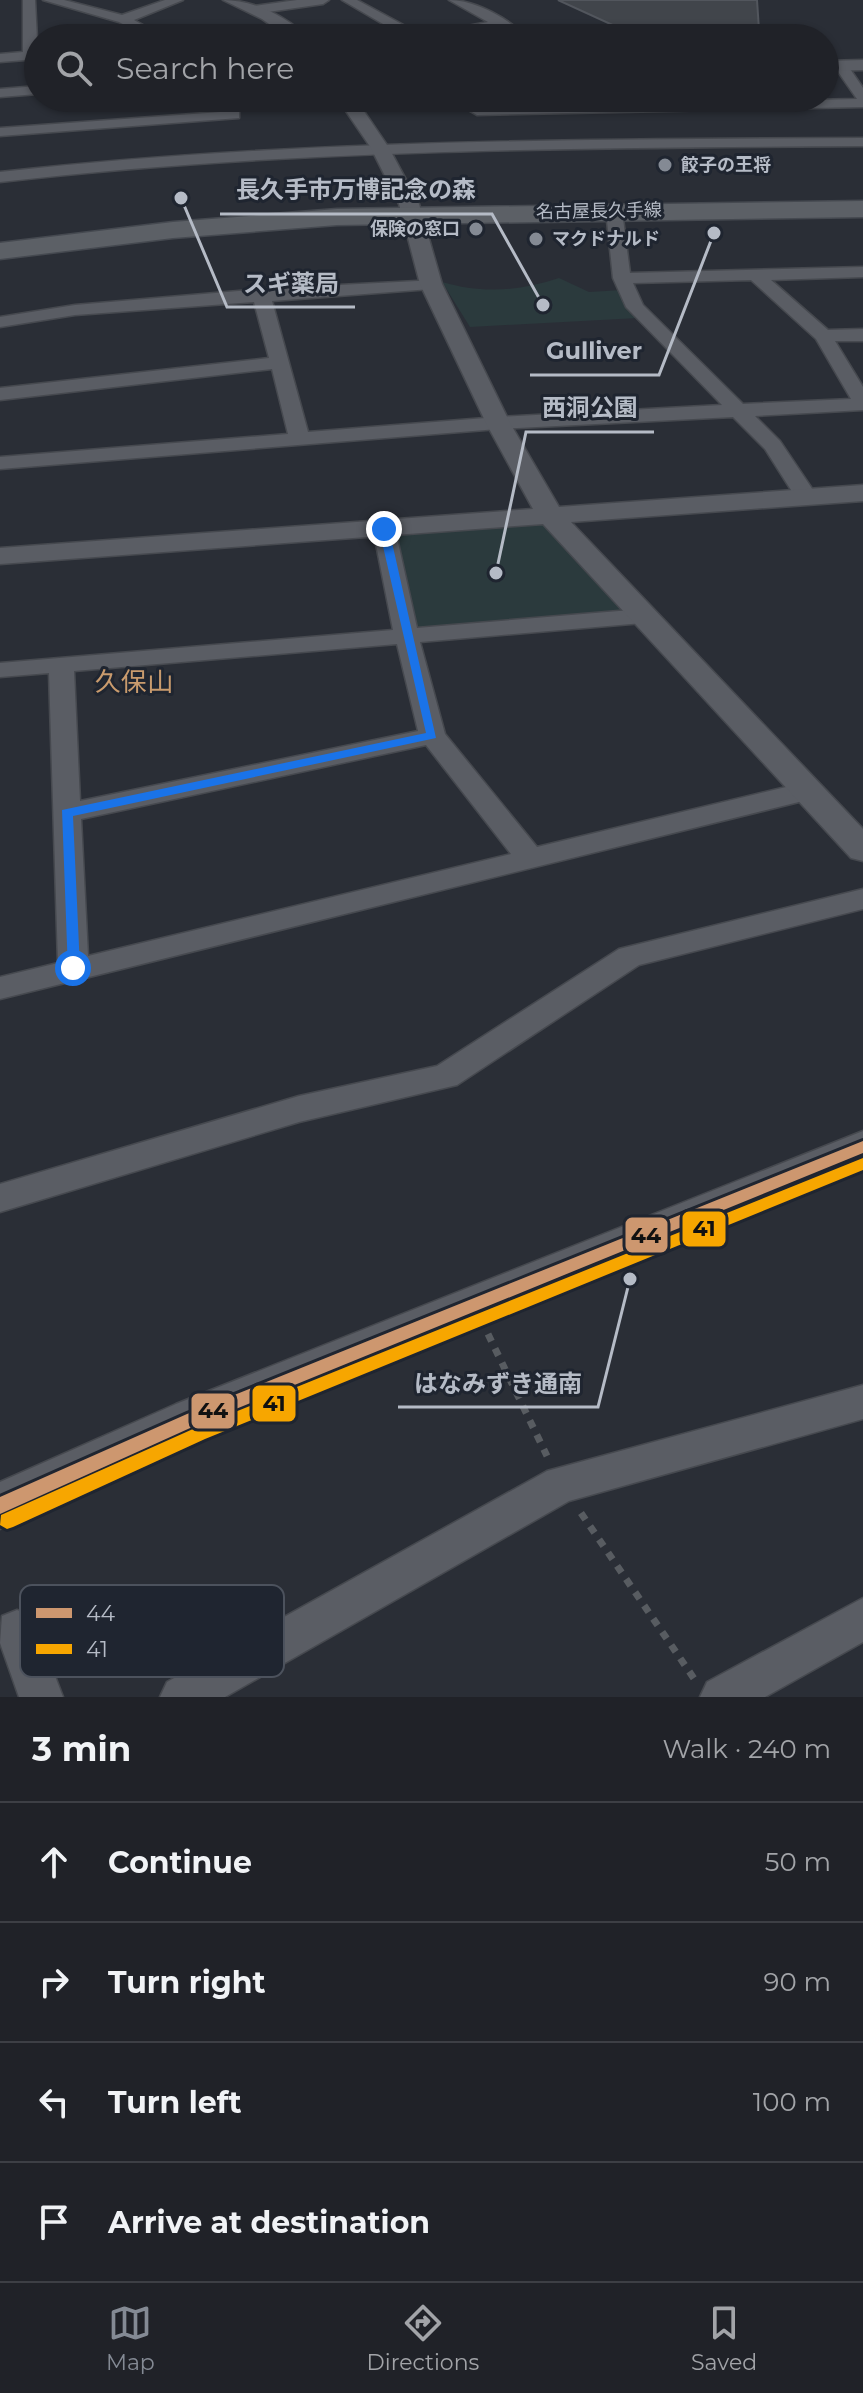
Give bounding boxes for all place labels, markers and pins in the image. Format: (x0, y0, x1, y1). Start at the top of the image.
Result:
place label: 餃子の王将 (680, 154, 771, 176)
marker: 餃子の王将 (656, 156, 674, 174)
callout: 長久手市万博記念の森 (220, 166, 492, 214)
place label: 保険の窓口 (370, 218, 460, 240)
marker: 保険の窓口 (467, 220, 485, 238)
place label: マクドナルド (552, 228, 660, 250)
marker: マクドナルド (527, 230, 545, 248)
callout: スギ薬局 (227, 259, 355, 307)
callout: Gulliver (530, 327, 659, 375)
callout: 西洞公園 (526, 384, 654, 432)
callout: はなみずき通南 (398, 1359, 598, 1407)

